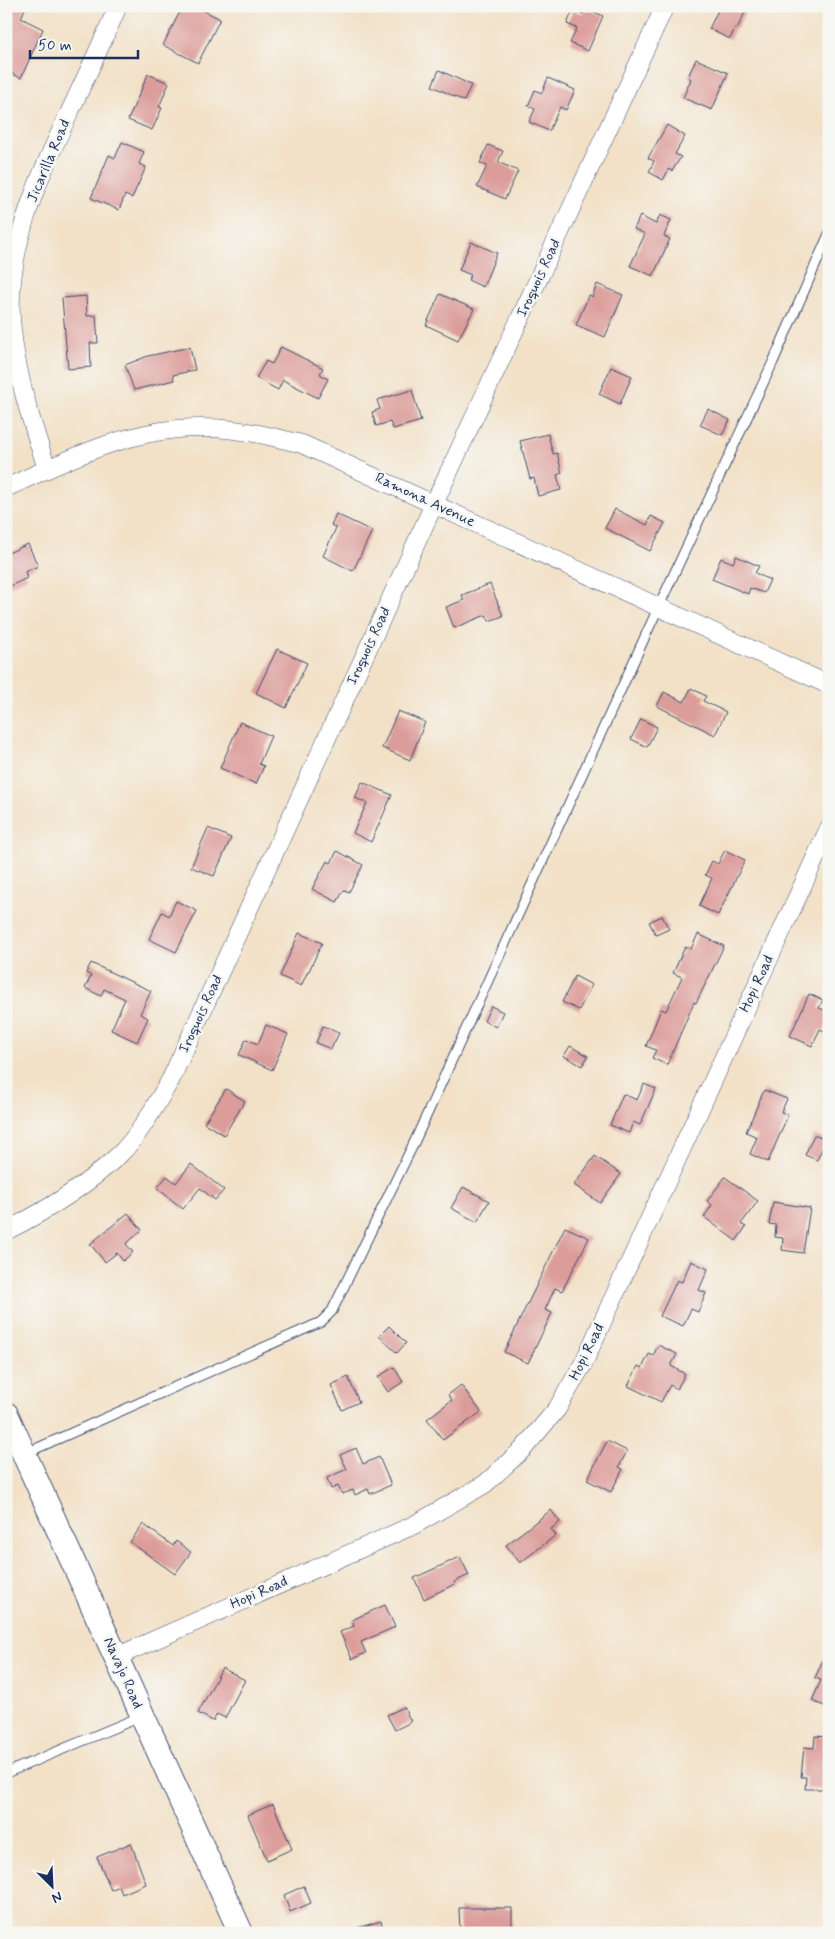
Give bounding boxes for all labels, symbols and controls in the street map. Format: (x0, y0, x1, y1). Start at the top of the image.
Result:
scale bar (30, 28, 138, 60)
text: 50 m (38, 36, 72, 56)
street label: Jicarilla Road (23, 116, 75, 206)
street label: Iroquois Road (512, 236, 566, 320)
street label: Ramona Avenue (372, 468, 478, 532)
street label: Iroquois Road (342, 604, 396, 688)
street label: Hopi Road (735, 952, 779, 1016)
street label: Iroquois Road (174, 972, 228, 1056)
street label: Hopi Road (565, 1320, 609, 1384)
street label: Hopi Road (227, 1571, 291, 1615)
street label: Navajo Road (98, 1634, 148, 1712)
north arrow (28, 1862, 78, 1912)
text: N (49, 1887, 65, 1907)

